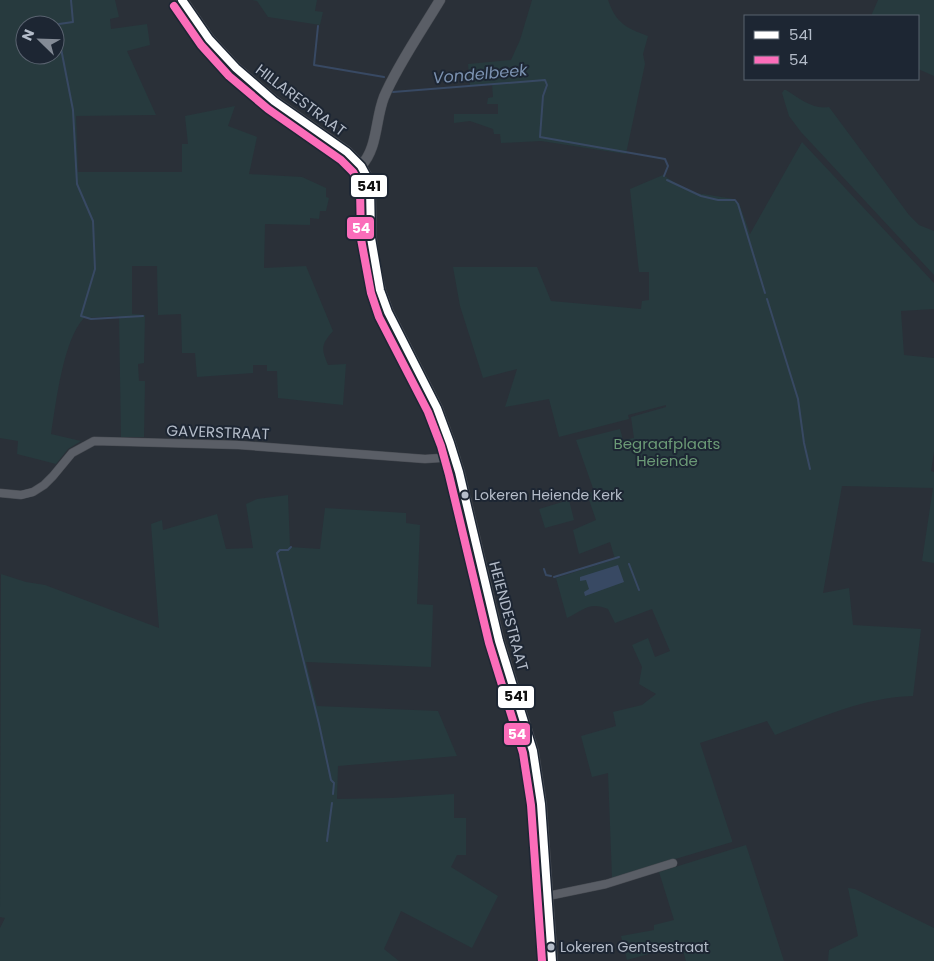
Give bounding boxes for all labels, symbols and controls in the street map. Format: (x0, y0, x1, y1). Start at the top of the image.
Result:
north arrow (15, 15, 65, 65)
legend (744, 15, 919, 80)
text: 541 (789, 24, 813, 45)
text: N (17, 26, 39, 44)
text: 54 (789, 49, 808, 70)
water label: Vondelbeek (432, 58, 529, 90)
street label: HILLARESTRAAT (251, 59, 351, 141)
line badge: 541 (350, 174, 388, 198)
text: 541 (357, 176, 381, 196)
line badge: 54 (346, 216, 375, 240)
text: 54 (352, 218, 370, 238)
street label: GAVERSTRAAT (166, 420, 270, 444)
park label: Begraafplaats Heiende (614, 433, 721, 471)
place label: Lokeren Heiende Kerk (474, 485, 623, 505)
marker: Lokeren Heiende Kerk (460, 490, 470, 500)
street label: HEIENDESTRAAT (484, 559, 534, 673)
line badge: 541 (497, 685, 535, 709)
text: 541 (504, 686, 528, 706)
line badge: 54 (503, 722, 531, 746)
text: 54 (508, 724, 526, 744)
place label: Lokeren Gentsestraat (560, 937, 709, 957)
marker: Lokeren Gentsestraat (546, 942, 556, 952)

